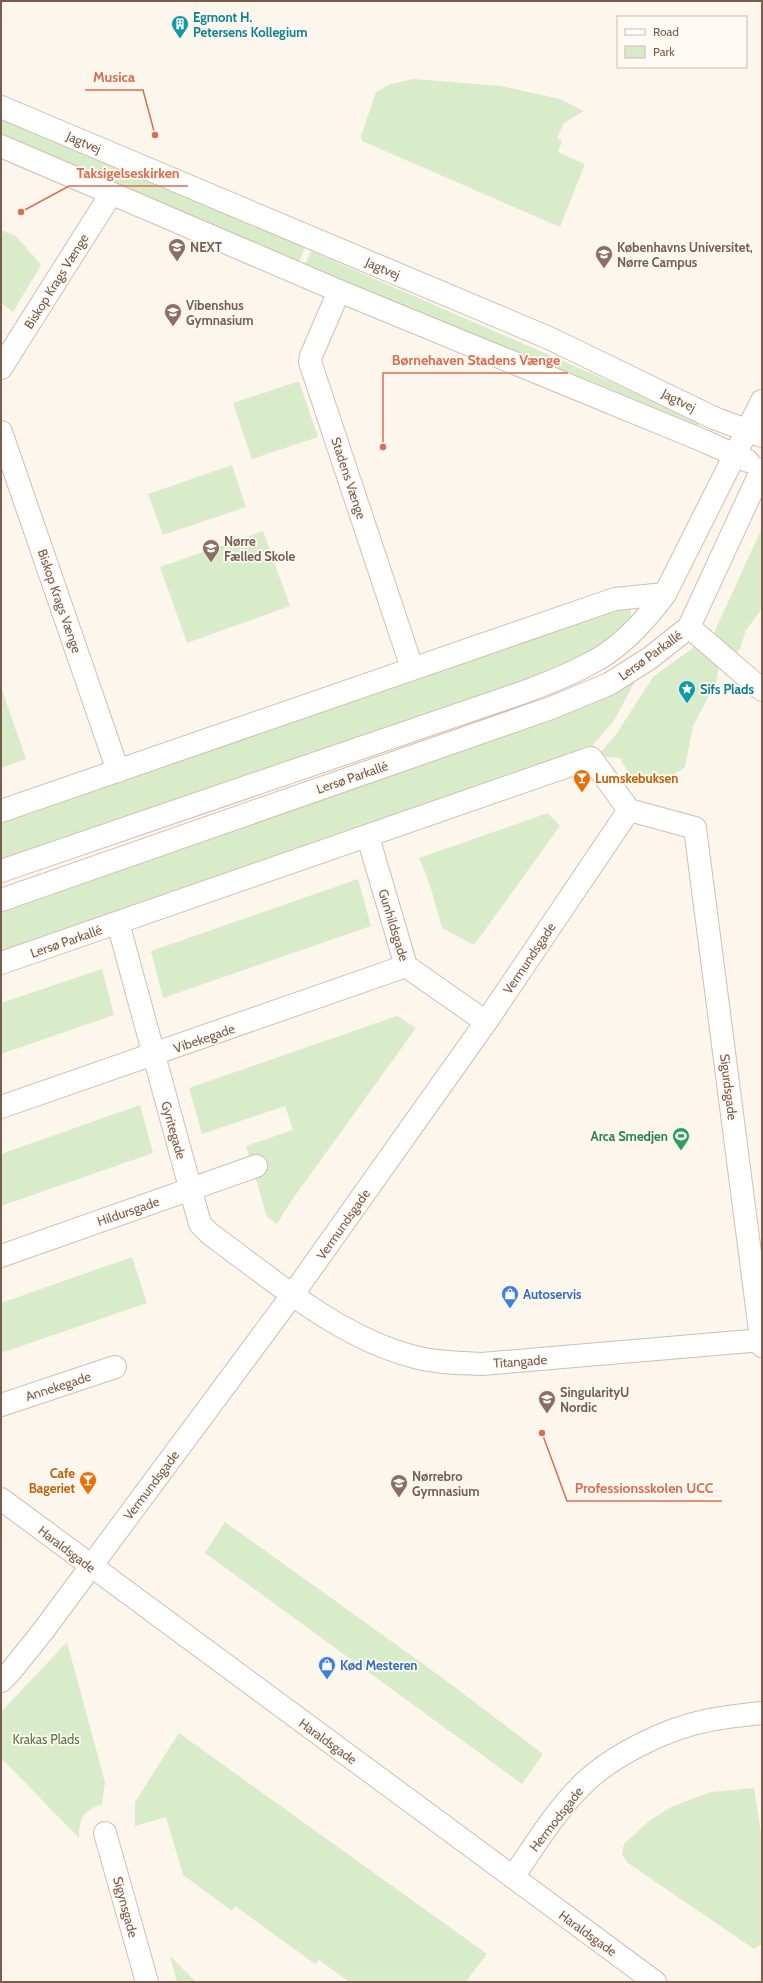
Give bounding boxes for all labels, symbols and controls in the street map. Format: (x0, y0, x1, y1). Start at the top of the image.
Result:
place label: Egmont H. Petersens Kollegium (193, 9, 308, 40)
building icon: Egmont H. Petersens Kollegium (170, 14, 190, 39)
legend (617, 16, 747, 68)
text: Road (653, 24, 679, 39)
text: Park (653, 44, 675, 59)
callout: Musica (85, 64, 143, 90)
text: Musica (93, 68, 135, 86)
street label: Jagtvej (63, 127, 104, 157)
callout: Taksigelseskirken (69, 160, 188, 186)
text: Taksigelseskirken (76, 164, 180, 182)
street label: Biskop Krags Vænge (20, 230, 92, 331)
school or university icon: NEXT (167, 237, 187, 262)
place label: NEXT (190, 239, 222, 255)
place label: Københavns Universitet, Nørre Campus (617, 239, 753, 270)
school or university icon: Københavns Universitet, Nørre Campus (594, 244, 614, 269)
street label: Jagtvej (362, 253, 403, 283)
place label: Vibenshus Gymnasium (186, 297, 254, 328)
school or university icon: Vibenshus Gymnasium (163, 302, 183, 327)
callout: Børnehaven Stadens Vænge (383, 347, 568, 373)
text: Børnehaven Stadens Vænge (392, 351, 560, 369)
street label: Jagtvej (658, 384, 699, 416)
street label: Stadens Vænge (328, 435, 370, 521)
place label: Nørre Fælled Skole (224, 533, 296, 564)
school or university icon: Nørre Fælled Skole (201, 538, 221, 563)
street label: Biskop Krags Vænge (35, 547, 85, 655)
street label: Lersø Parkallé (615, 626, 685, 683)
place icon: Sifs Plads (677, 679, 697, 704)
place label: Sifs Plads (700, 681, 754, 697)
street label: Lersø Parkallé (314, 757, 390, 797)
bar icon: Lumskebuksen (572, 768, 592, 793)
place label: Lumskebuksen (595, 770, 678, 786)
street label: Gunhildsgade (375, 887, 413, 963)
street label: Vermundsgade (499, 919, 559, 997)
street label: Lersø Parkallé (28, 921, 104, 961)
street label: Vibekegade (171, 1020, 237, 1056)
street label: Sigurdsgade (717, 1053, 741, 1121)
street label: Gyritegade (158, 1099, 190, 1161)
sports icon: Arca Smedjen (671, 1126, 691, 1151)
place label: Arca Smedjen (591, 1128, 668, 1144)
street label: Vermundsgade (313, 1185, 373, 1262)
street label: Hildursgade (95, 1193, 162, 1229)
shop icon: Autoservis (500, 1284, 520, 1309)
place label: Autoservis (523, 1286, 582, 1302)
street label: Titangade (492, 1351, 548, 1371)
street label: Annekegade (23, 1368, 93, 1404)
place label: SingularityU Nordic (560, 1384, 629, 1415)
school or university icon: SingularityU Nordic (537, 1389, 557, 1414)
street label: Vermundsgade (120, 1447, 182, 1523)
place label: Cafe Bageriet (29, 1465, 76, 1496)
place label: Nørrebro Gymnasium (412, 1468, 480, 1499)
bar icon: Cafe Bageriet (78, 1470, 98, 1495)
school or university icon: Nørrebro Gymnasium (389, 1473, 409, 1498)
callout: Professionsskolen UCC (567, 1475, 722, 1501)
text: Professionsskolen UCC (575, 1479, 714, 1497)
street label: Haraldsgade (35, 1522, 99, 1576)
shop icon: Kød Mesteren (317, 1655, 337, 1680)
place label: Kød Mesteren (340, 1657, 418, 1673)
street label: Haraldsgade (296, 1715, 360, 1768)
park label: Krakas Plads (12, 1731, 80, 1747)
street label: Hermodsgade (526, 1783, 586, 1854)
street label: Sigynsgade (110, 1875, 142, 1940)
street label: Haraldsgade (556, 1907, 620, 1960)

